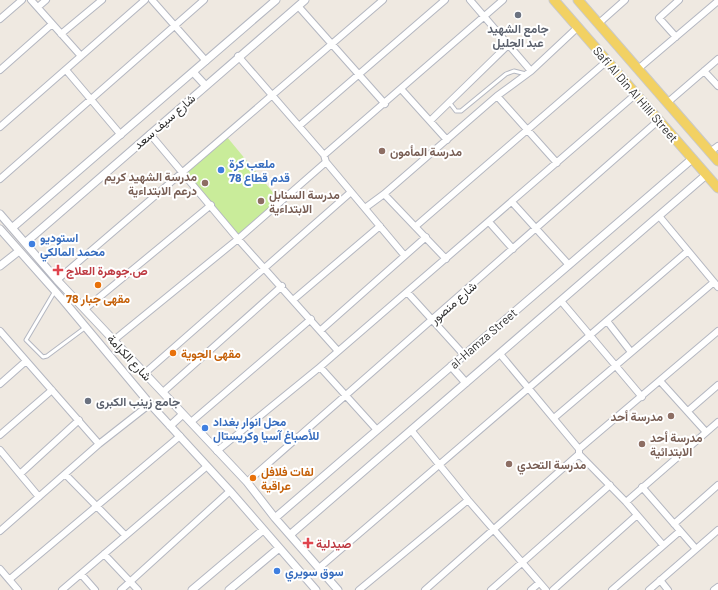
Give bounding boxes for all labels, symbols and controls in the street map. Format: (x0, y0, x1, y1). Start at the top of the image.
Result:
marker: جامع الشهيد عبد الجليل (513, 10, 523, 20)
place label: جامع الشهيد عبد الجليل (487, 21, 549, 50)
street label: Safi Al Din Al Hilli Street (591, 43, 681, 145)
street label: شارع سيف سعد (130, 91, 199, 154)
place label: مدرسة المأمون (390, 144, 462, 160)
marker: مدرسة المأمون (377, 146, 387, 156)
place label: ملعب كرة قدم قطاع 78 (229, 156, 290, 186)
marker: ملعب كرة قدم قطاع 78 (216, 165, 226, 175)
place label: مدرسة الشهيد كريم درعم الابتداءية (104, 169, 197, 199)
marker: مدرسة الشهيد كريم درعم الابتداءية (200, 178, 210, 188)
place label: مدرسة السنابل الابتداءية (269, 187, 340, 216)
marker: مدرسة السنابل الابتداءية (256, 196, 266, 206)
place label: استوديو محمد المالكي (40, 230, 106, 262)
marker: استوديو محمد المالكي (27, 239, 37, 249)
place label: ص.جوهرة العلاج (66, 263, 148, 279)
marker: ص.جوهرة العلاج (53, 265, 63, 275)
street label: شارع منصور (426, 278, 481, 329)
marker: مقهى جبار 78 (93, 280, 103, 290)
place label: مقهى جبار 78 (66, 291, 131, 307)
street label: al-Hamza Street (447, 305, 519, 371)
street label: شارع الكرامة (103, 331, 155, 385)
place label: مقهى الجوية (181, 346, 241, 362)
marker: مقهى الجوية (168, 348, 178, 358)
place label: جامع زينب الكبرى (96, 394, 180, 410)
marker: جامع زينب الكبرى (83, 396, 93, 406)
place label: مدرسة أحد (610, 409, 663, 425)
marker: مدرسة أحد (666, 411, 676, 421)
place label: محل انوار بغداد للأصباغ آسيا وكريستال (213, 414, 319, 444)
marker: محل انوار بغداد للأصباغ آسيا وكريستال (200, 423, 210, 433)
place label: مدرسة أحد الابتدائية (650, 430, 703, 459)
marker: مدرسة أحد الابتدائية (637, 439, 647, 449)
place label: مدرسة التحدي (517, 457, 587, 475)
marker: مدرسة التحدي (504, 459, 514, 469)
place label: لفات فلافل عراقية (261, 464, 314, 494)
marker: لفات فلافل عراقية (248, 473, 258, 483)
place label: صيدلية (316, 536, 351, 551)
marker: صيدلية (303, 538, 313, 548)
place label: سوق سويري (285, 564, 344, 582)
marker: سوق سويري (272, 566, 282, 576)

